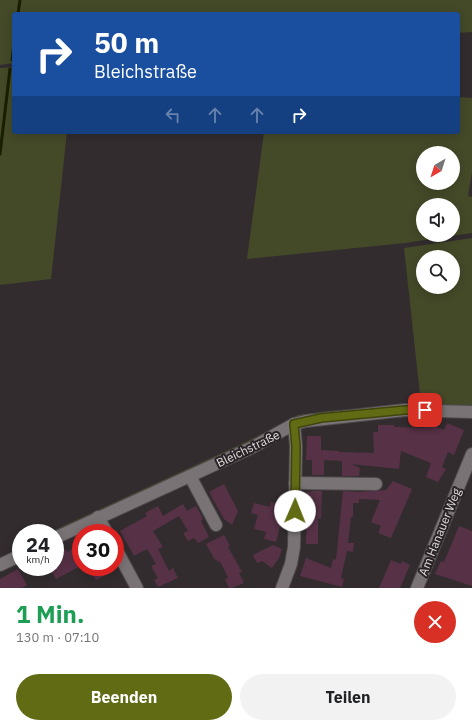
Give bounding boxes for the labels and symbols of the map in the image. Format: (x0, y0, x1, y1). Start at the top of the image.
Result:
north arrow (416, 146, 460, 190)
pin (408, 393, 442, 427)
street label: Bleichstraße (214, 427, 282, 470)
street label: Am Hanauer Weg (415, 485, 464, 578)
position arrow (274, 490, 316, 532)
speed limit sign: 30 (72, 524, 124, 576)

